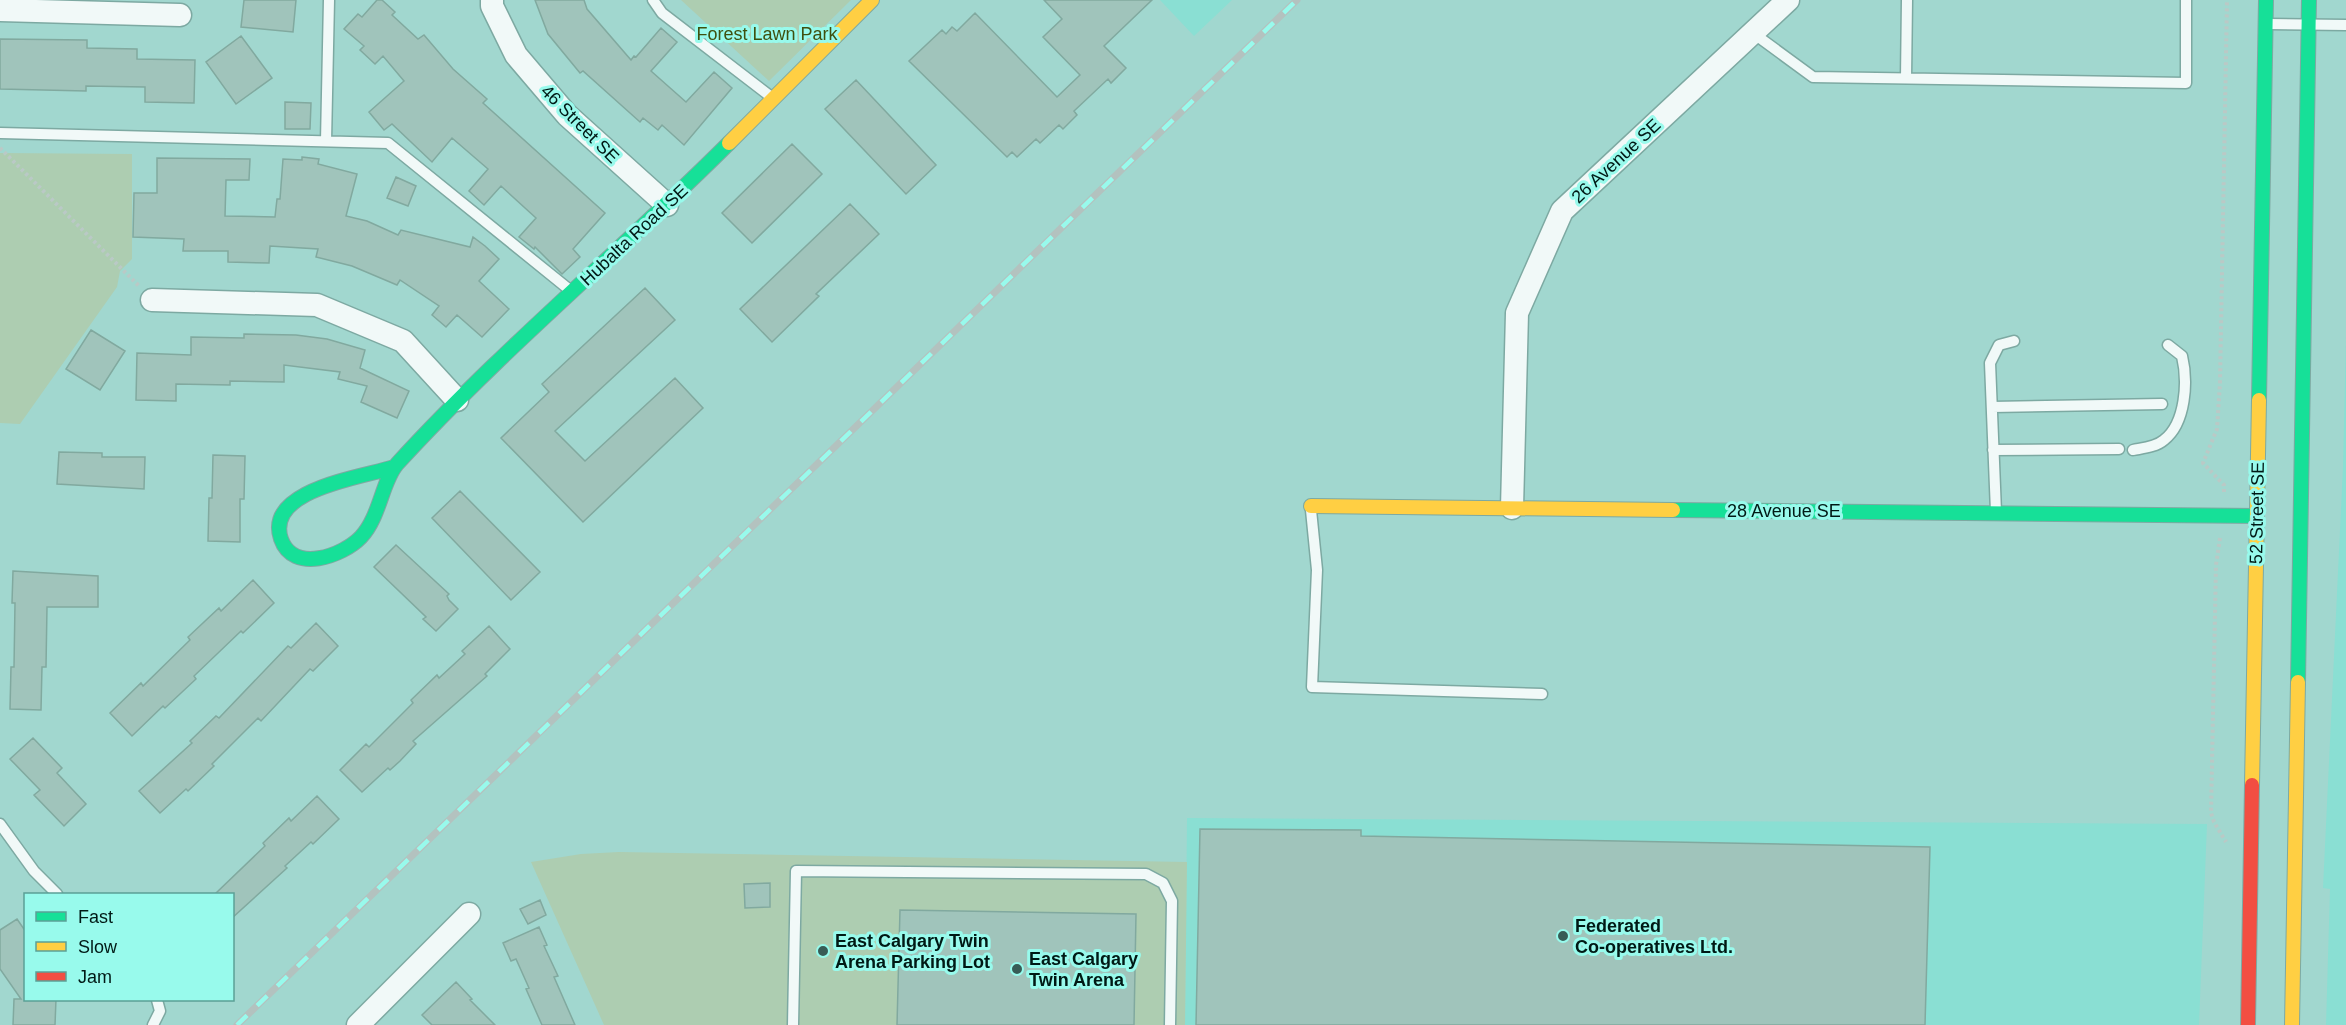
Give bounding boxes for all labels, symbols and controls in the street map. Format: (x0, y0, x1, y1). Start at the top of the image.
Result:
park label: Forest Lawn Park (696, 24, 839, 44)
street label: 46 Street SE (537, 81, 623, 167)
street label: 26 Avenue SE (1568, 115, 1664, 207)
street label: Hubalta Road SE (576, 180, 692, 290)
street label: 52 Street SE (2246, 462, 2268, 564)
street label: 28 Avenue SE (1727, 501, 1841, 521)
legend (24, 893, 234, 1001)
text: Fast (78, 907, 113, 927)
place label: Federated Co-operatives Ltd. (1575, 916, 1733, 957)
marker: Federated Co-operatives Ltd. (1556, 929, 1570, 943)
place label: East Calgary Twin Arena Parking Lot (835, 931, 990, 972)
text: Slow (78, 937, 118, 957)
marker: East Calgary Twin Arena Parking Lot (816, 944, 830, 958)
place label: East Calgary Twin Arena (1029, 949, 1138, 990)
marker: East Calgary Twin Arena (1010, 962, 1024, 976)
text: Jam (78, 967, 112, 987)

